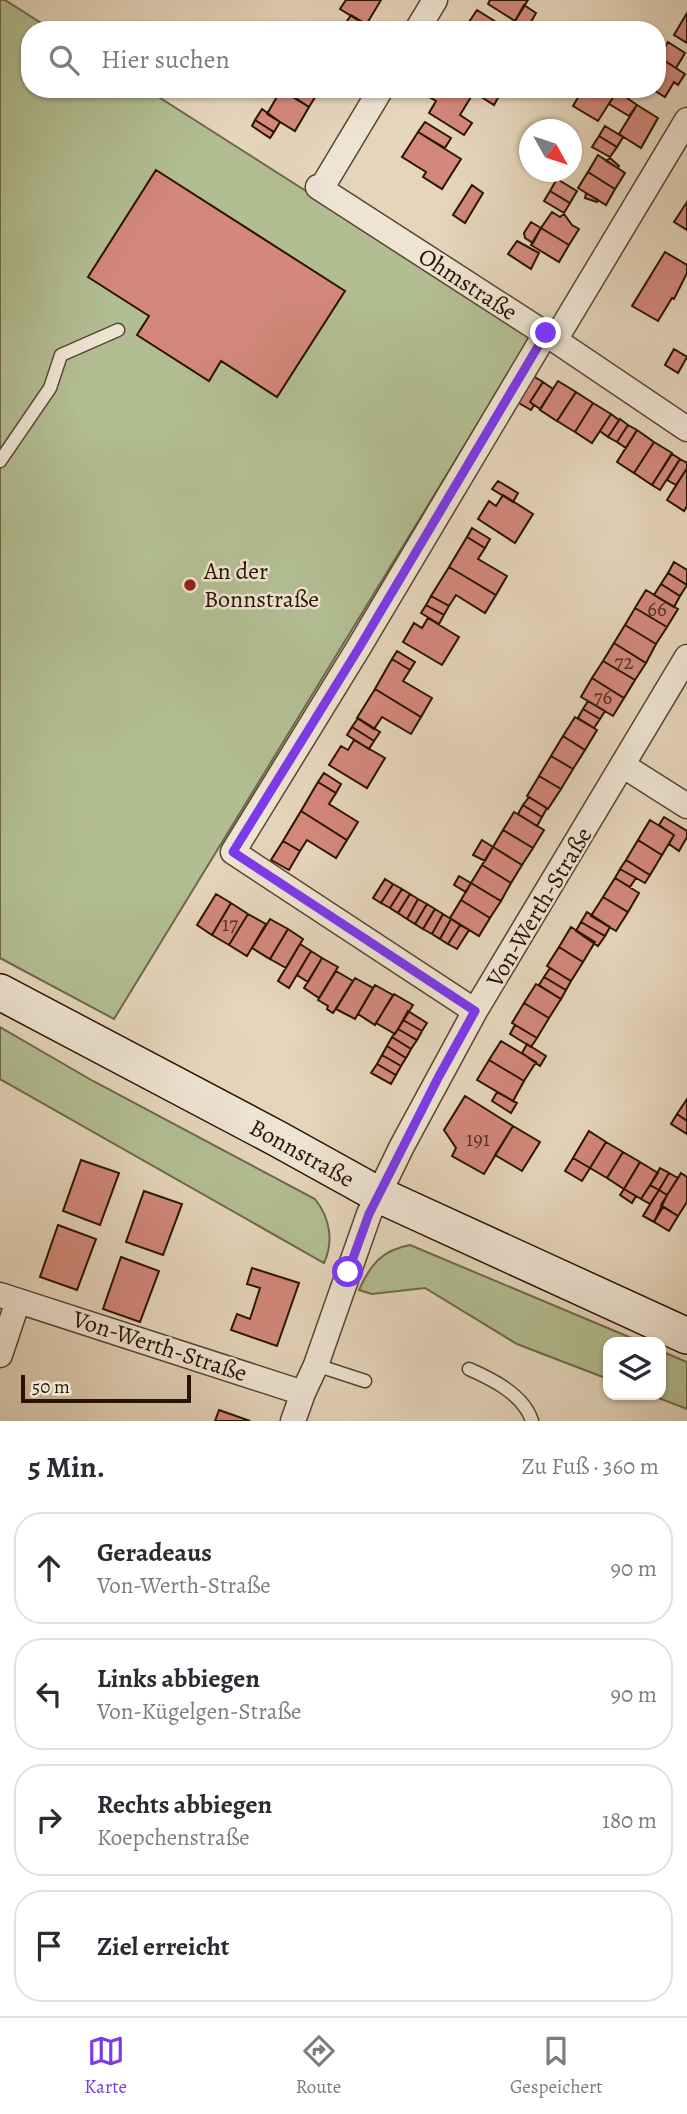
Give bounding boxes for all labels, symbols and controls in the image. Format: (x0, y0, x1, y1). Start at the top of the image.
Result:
search box (21, 21, 666, 98)
icon: search (45, 41, 83, 79)
text: Hier suchen (101, 42, 230, 77)
north arrow (519, 119, 582, 182)
street label: Ohmstraße (412, 240, 524, 328)
route end (530, 317, 561, 348)
place label: An der Bonnstraße (203, 555, 319, 615)
marker: An der Bonnstraße (182, 577, 198, 593)
house number: 66 (647, 595, 667, 623)
house number: 72 (615, 648, 633, 676)
house number: 76 (594, 683, 613, 711)
street label: Von-Werth-Straße (478, 821, 599, 994)
house number: 17 (222, 910, 238, 938)
street label: Bonnstraße (244, 1111, 360, 1195)
house number: 191 (466, 1125, 490, 1153)
route start (332, 1256, 363, 1287)
street label: Von-Werth-Straße (68, 1302, 251, 1389)
map controls (603, 1337, 666, 1400)
button: layers (603, 1337, 666, 1400)
scale bar (21, 1372, 191, 1404)
text: 50 m (32, 1374, 70, 1400)
text: 5 Min. (28, 1447, 105, 1487)
text: Zu Fuß · 360 m (522, 1451, 659, 1482)
text: Geradeaus (97, 1535, 212, 1570)
icon: ahead (30, 1549, 68, 1587)
text: 90 m (611, 1553, 657, 1584)
text: Von-Werth-Straße (97, 1570, 271, 1601)
text: Links abbiegen (97, 1661, 260, 1696)
icon: left (30, 1675, 68, 1713)
text: 90 m (611, 1679, 657, 1710)
text: Von-Kügelgen-Straße (97, 1696, 301, 1727)
text: Rechts abbiegen (97, 1787, 272, 1822)
icon: right (30, 1801, 68, 1839)
text: 180 m (602, 1805, 657, 1836)
text: Koepchenstraße (97, 1822, 250, 1853)
icon: arrive (30, 1927, 68, 1965)
text: Ziel erreicht (97, 1929, 230, 1964)
tab: Karte (84, 2032, 127, 2100)
tab: Route (296, 2032, 341, 2100)
tab: Gespeichert (510, 2032, 603, 2100)

